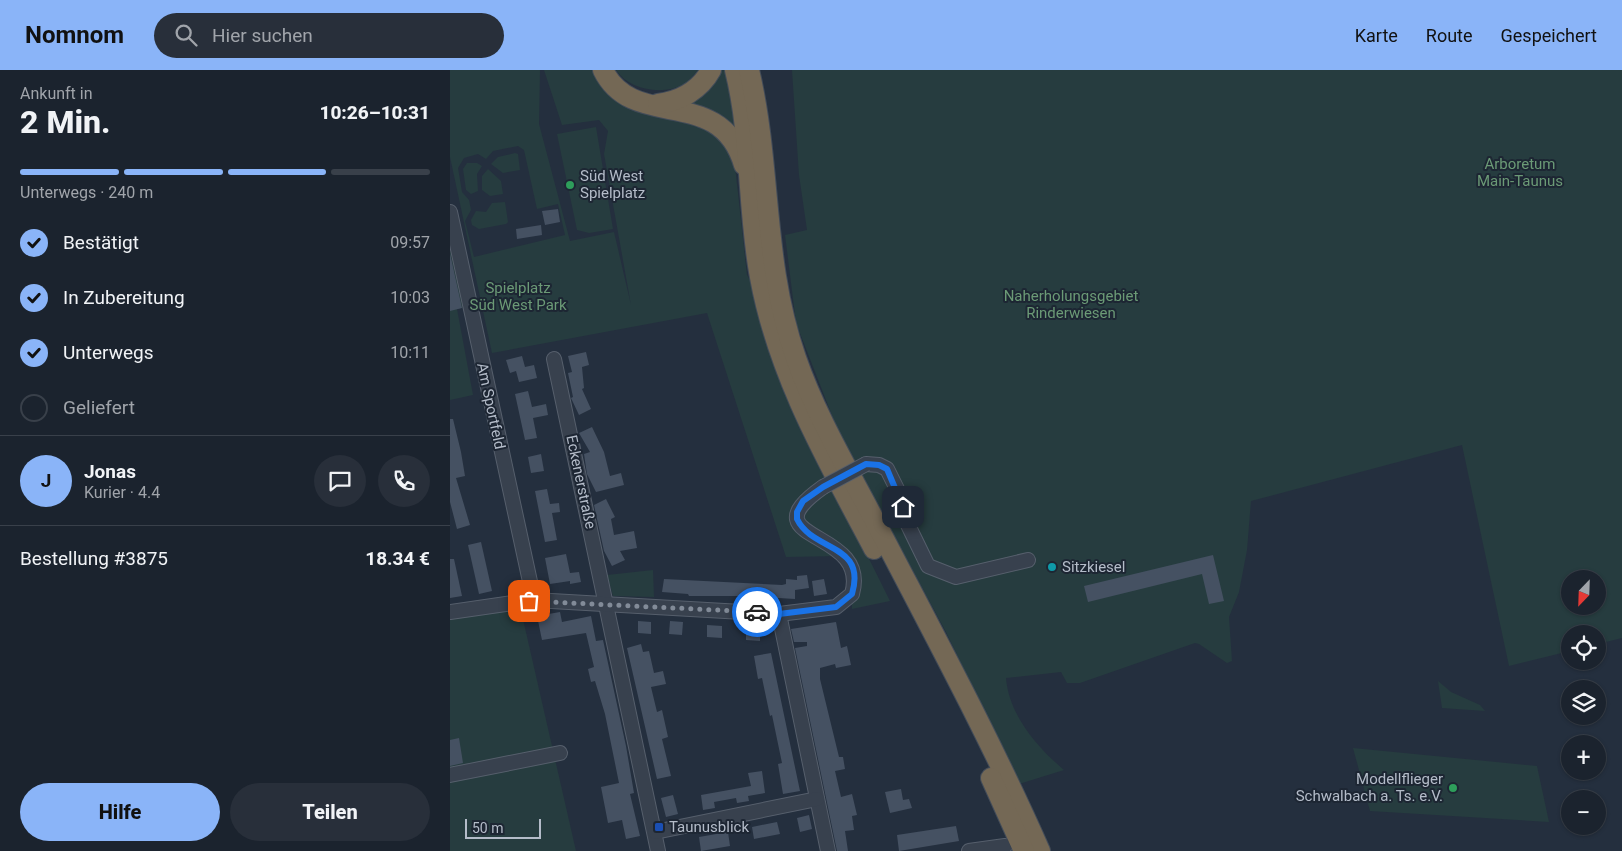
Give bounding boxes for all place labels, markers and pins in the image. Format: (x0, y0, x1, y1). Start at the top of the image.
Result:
place label: Süd West Spielplatz (580, 167, 645, 202)
marker: Süd West Spielplatz (564, 179, 576, 191)
pin (882, 486, 924, 528)
place label: Sitzkiesel (1062, 558, 1125, 576)
marker: Sitzkiesel (1046, 561, 1058, 573)
pin (508, 580, 550, 622)
place label: Modellflieger Schwalbach a. Ts. e.V. (1296, 770, 1443, 805)
marker: Modellflieger Schwalbach a. Ts. e.V. (1447, 782, 1459, 794)
place label: Taunusblick (669, 818, 749, 836)
marker: Taunusblick (653, 821, 665, 833)

